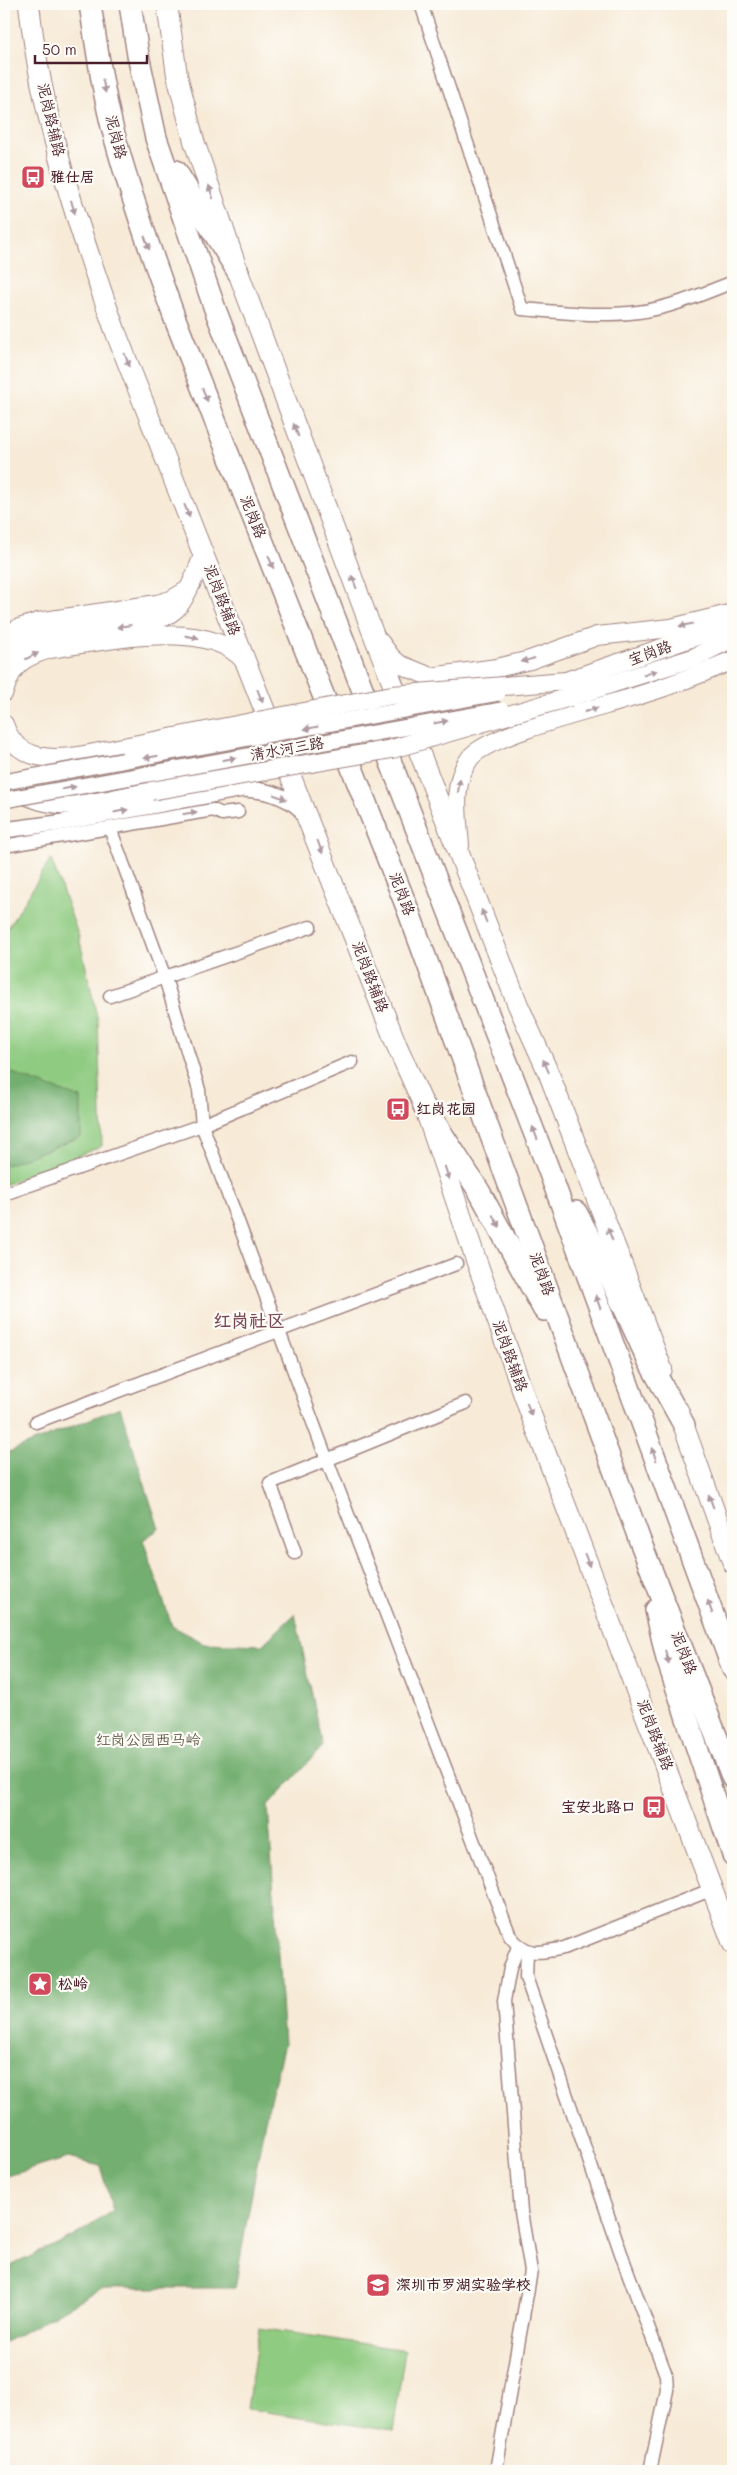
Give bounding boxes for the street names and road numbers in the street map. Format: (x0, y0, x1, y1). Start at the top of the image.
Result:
street label: 泥岗路辅路 (34, 81, 70, 159)
street label: 泥岗路 (102, 112, 132, 161)
street label: 泥岗路 (236, 492, 272, 541)
street label: 泥岗路辅路 (200, 561, 246, 638)
street label: 宝岗路 (625, 635, 674, 669)
street label: 清水河三路 (248, 732, 326, 764)
street label: 泥岗路 (386, 869, 420, 918)
street label: 泥岗路辅路 (348, 938, 394, 1015)
street label: 泥岗路 (526, 1249, 560, 1298)
street label: 泥岗路辅路 (489, 1317, 533, 1394)
street label: 泥岗路 (668, 1628, 702, 1677)
street label: 泥岗路辅路 (633, 1696, 679, 1773)

